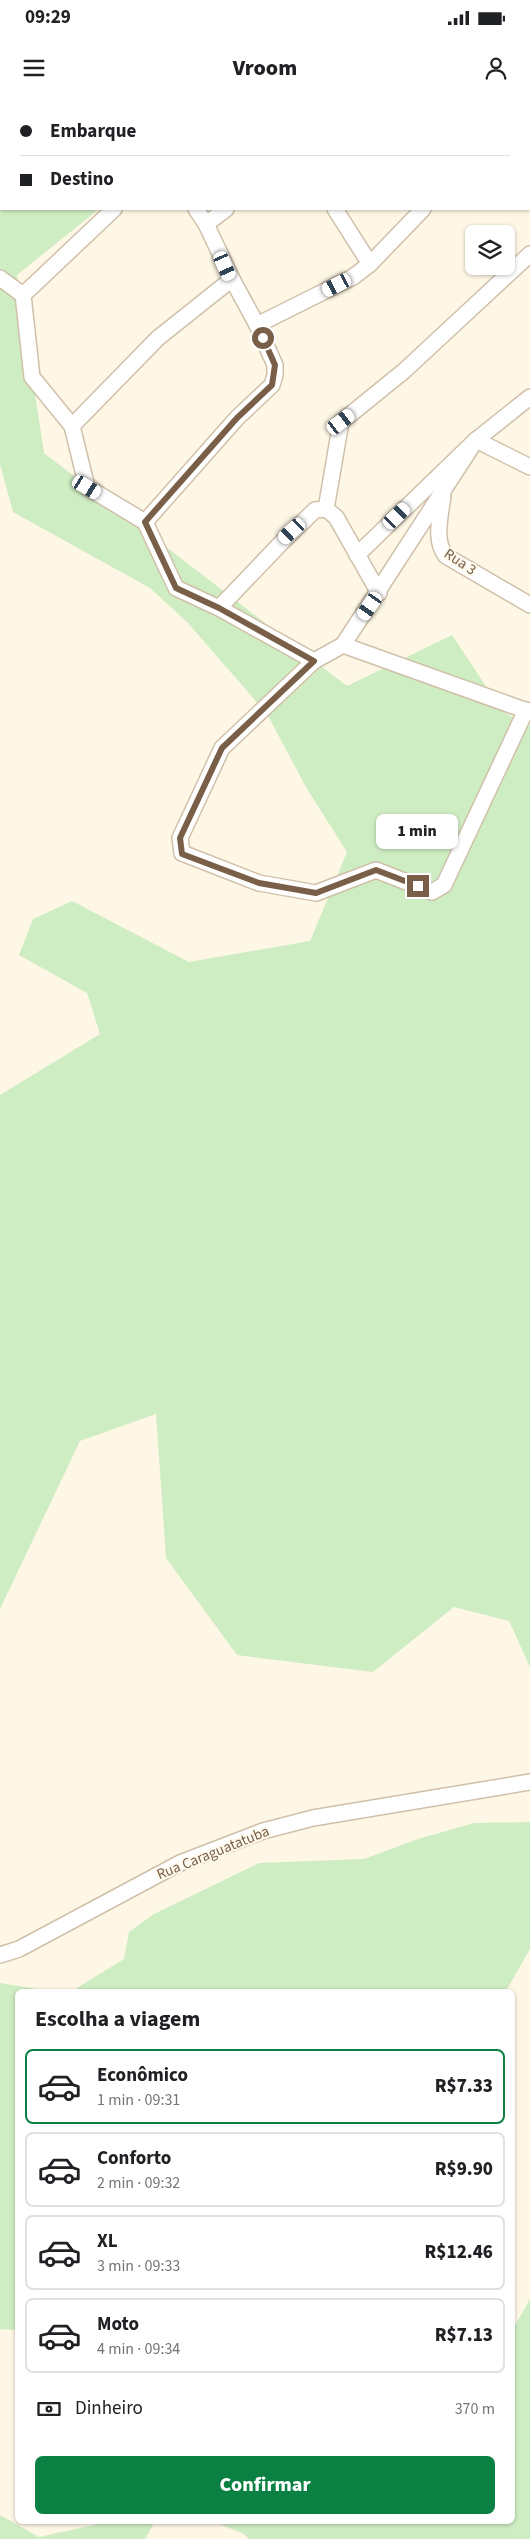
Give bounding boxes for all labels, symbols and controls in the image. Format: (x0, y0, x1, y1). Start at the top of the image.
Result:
text: 09:29 (25, 4, 71, 31)
text: Vroom (233, 52, 297, 84)
icon: menu (20, 54, 48, 82)
icon: person (482, 54, 510, 82)
text: Embarque (50, 118, 136, 145)
text: Destino (50, 166, 114, 193)
map controls (465, 225, 515, 275)
button: layers (465, 225, 515, 275)
car (212, 249, 237, 283)
car (320, 272, 353, 298)
route start (252, 327, 274, 349)
car (324, 407, 357, 437)
car (70, 473, 103, 501)
car (380, 500, 413, 532)
car (275, 515, 308, 547)
street label: Rua 3 (440, 544, 480, 580)
car (355, 589, 384, 623)
callout: 1 min (377, 814, 459, 848)
text: 1 min (397, 820, 437, 842)
route end (407, 875, 429, 897)
street label: Rua Caraguatatuba (154, 1821, 272, 1885)
text: Escolha a viagem (35, 2003, 200, 2035)
text: Econômico (97, 2062, 188, 2089)
icon: car (37, 2064, 82, 2109)
text: R$7.33 (435, 2073, 493, 2100)
text: 1 min · 09:31 (97, 2089, 180, 2111)
text: Conforto (97, 2145, 171, 2172)
icon: car (37, 2147, 82, 2192)
text: R$9.90 (435, 2156, 493, 2183)
text: 2 min · 09:32 (97, 2172, 180, 2194)
text: XL (97, 2228, 118, 2255)
icon: car (37, 2230, 82, 2275)
text: R$12.46 (425, 2239, 493, 2266)
text: 3 min · 09:33 (97, 2255, 180, 2277)
text: Moto (97, 2311, 139, 2338)
icon: car (37, 2313, 82, 2358)
text: R$7.13 (435, 2322, 493, 2349)
text: 4 min · 09:34 (97, 2338, 180, 2360)
icon: cash (35, 2395, 63, 2423)
text: Dinheiro (75, 2395, 143, 2422)
text: 370 m (455, 2398, 495, 2420)
button: Confirmar (35, 2456, 495, 2514)

